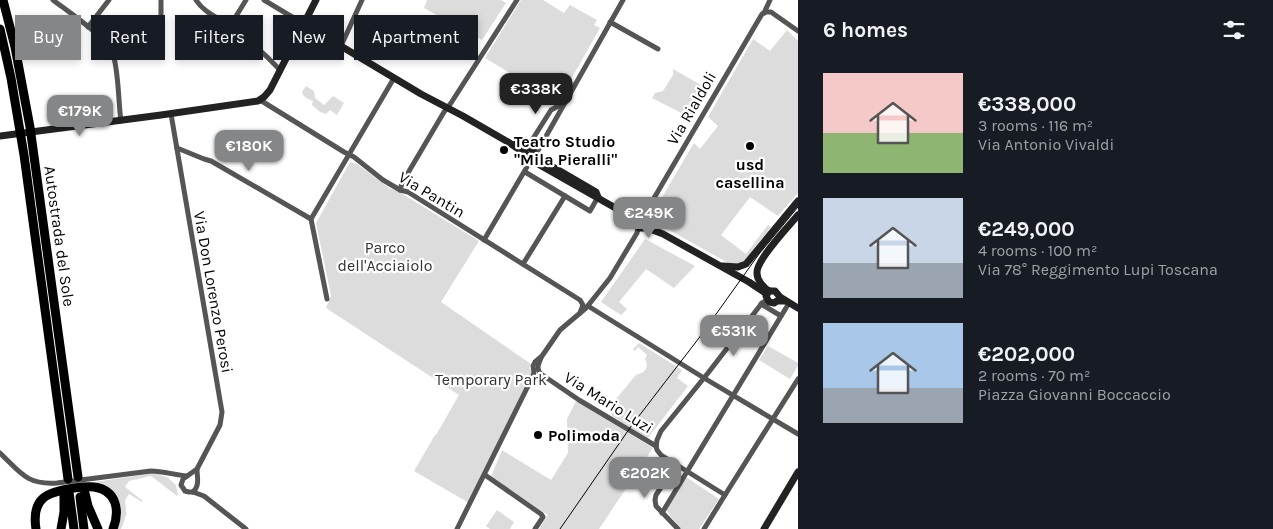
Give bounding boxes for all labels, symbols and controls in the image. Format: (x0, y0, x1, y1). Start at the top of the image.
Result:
chip: Buy (15, 15, 81, 60)
chip: Rent (91, 15, 165, 60)
chip: Filters (175, 15, 263, 60)
chip: New (273, 15, 344, 60)
chip: Apartment (354, 15, 478, 60)
icon: filters (1220, 16, 1248, 44)
text: 6 homes (823, 18, 908, 42)
street label: Via Rialdoli (663, 68, 720, 148)
pin: €338K (501, 72, 571, 115)
text: €338K (511, 79, 561, 98)
text: €338,000 (978, 92, 1076, 116)
icon: home (863, 93, 923, 153)
pin: €179K (45, 94, 115, 137)
text: €179K (58, 101, 102, 120)
text: 3 rooms · 116 m² (978, 116, 1093, 135)
pin: €180K (214, 130, 284, 172)
place label: Teatro Studio "Mila Pieralli" (514, 132, 617, 169)
text: Via Antonio Vivaldi (978, 135, 1114, 154)
text: €180K (226, 136, 272, 155)
marker: usd casellina (744, 140, 756, 152)
marker: Teatro Studio "Mila Pieralli" (498, 144, 510, 156)
place label: usd casellina (715, 155, 785, 192)
street label: Autostrada del Sole (40, 165, 79, 308)
street label: Via Pantin (395, 167, 468, 222)
pin: €249K (614, 196, 684, 239)
text: €249K (624, 203, 674, 222)
street label: Via Don Lorenzo Perosi (190, 210, 237, 374)
text: €249,000 (978, 217, 1074, 241)
icon: home (863, 218, 923, 278)
park label: Parco dell'Acciaiolo (338, 238, 432, 275)
text: 4 rooms · 100 m² (978, 241, 1097, 260)
text: Via 78° Reggimento Lupi Toscana (978, 260, 1218, 279)
pin: €531K (699, 314, 769, 357)
text: €531K (711, 321, 757, 340)
text: €202,000 (978, 342, 1075, 366)
icon: home (863, 343, 923, 403)
text: 2 rooms · 70 m² (978, 366, 1090, 385)
street label: Via Mario Luzi (561, 368, 657, 437)
park label: Temporary Park (435, 370, 547, 389)
text: Piazza Giovanni Boccaccio (978, 385, 1171, 404)
place label: Polimoda (548, 426, 620, 445)
marker: Polimoda (532, 429, 544, 441)
pin: €202K (610, 456, 680, 499)
text: €202K (620, 463, 670, 482)

